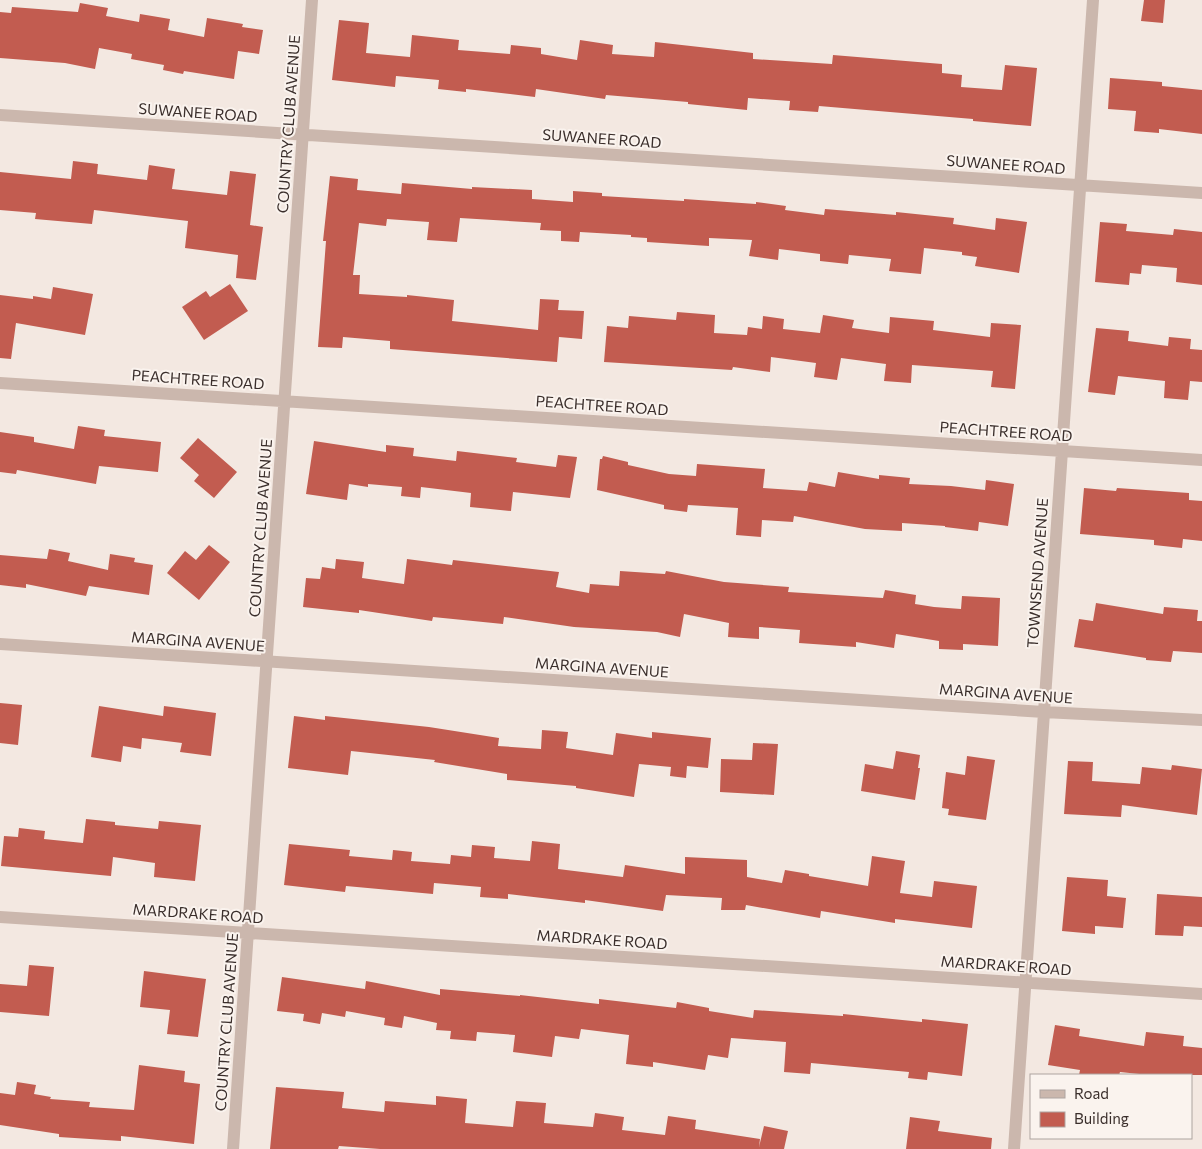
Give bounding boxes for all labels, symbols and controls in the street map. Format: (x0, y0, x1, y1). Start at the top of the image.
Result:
street label: COUNTRY CLUB AVENUE (273, 34, 303, 214)
street label: SUWANEE ROAD (138, 99, 258, 125)
street label: SUWANEE ROAD (542, 125, 662, 151)
street label: SUWANEE ROAD (946, 151, 1066, 177)
street label: PEACHTREE ROAD (131, 365, 265, 393)
street label: PEACHTREE ROAD (535, 391, 669, 419)
street label: PEACHTREE ROAD (939, 417, 1073, 445)
street label: COUNTRY CLUB AVENUE (245, 438, 275, 618)
street label: TOWNSEND AVENUE (1023, 497, 1051, 649)
street label: MARGINA AVENUE (131, 627, 265, 655)
street label: MARGINA AVENUE (535, 653, 669, 681)
street label: MARGINA AVENUE (939, 679, 1073, 707)
street label: MARDRAKE ROAD (132, 899, 264, 927)
street label: MARDRAKE ROAD (536, 925, 668, 953)
street label: COUNTRY CLUB AVENUE (211, 932, 241, 1112)
street label: MARDRAKE ROAD (940, 951, 1072, 979)
legend (1030, 1074, 1192, 1139)
text: Road (1074, 1084, 1109, 1102)
text: Building (1074, 1109, 1129, 1127)

